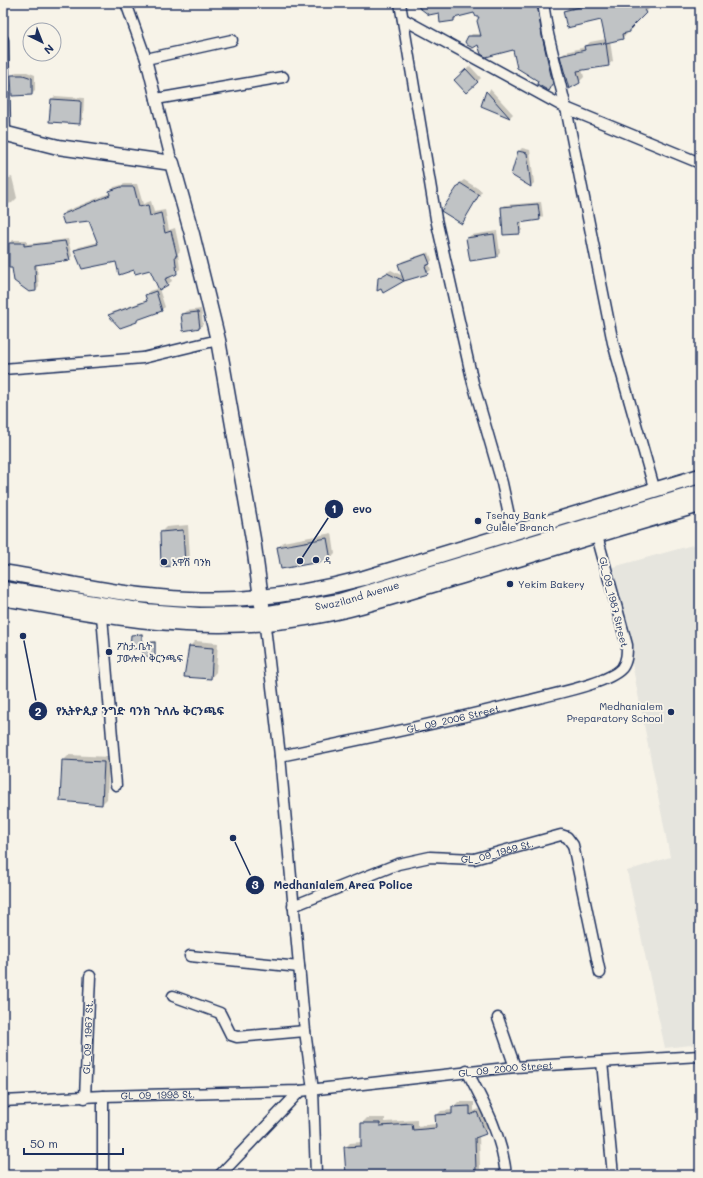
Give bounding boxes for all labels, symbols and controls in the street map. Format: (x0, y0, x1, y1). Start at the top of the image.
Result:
north arrow (22, 22, 62, 62)
text: N (41, 41, 57, 58)
callout: evo (324, 497, 379, 520)
text: 1 (331, 500, 337, 516)
text: evo (352, 501, 372, 516)
place label: Tsehay Bank Gulele Branch (486, 508, 554, 534)
marker: Tsehay Bank Gulele Branch (473, 516, 483, 526)
place label: ዳ (324, 553, 331, 567)
place label: አዋሽ ባንክ (172, 555, 211, 569)
marker: ዳ (311, 555, 321, 565)
street label: GL_09_1987 Street (596, 555, 632, 649)
marker: አዋሽ ባንክ (159, 557, 169, 567)
street label: Swaziland Avenue (314, 577, 401, 613)
place label: Yekim Bakery (518, 577, 584, 591)
marker: Yekim Bakery (505, 579, 515, 589)
place label: ፖስታ ቤት ፓውሎስ ቅርንጫፍ (117, 639, 184, 665)
marker: ፖስታ ቤት ፓውሎስ ቅርንጫፍ (104, 647, 114, 657)
place label: Medhanialem Preparatory School (567, 699, 663, 725)
callout: የኢትዮጲያ ንግድ ባንክ ጉለሌ ቅርንጫፍ (28, 700, 232, 723)
street label: GL_09_2006 Street (405, 701, 501, 736)
text: 2 (35, 703, 42, 719)
text: የኢትዮጲያ ንግድ ባንክ ጉለሌ ቅርንጫፍ (56, 703, 224, 718)
marker: Medhanialem Preparatory School (666, 707, 676, 717)
street label: GL_09_1989 St. (461, 836, 535, 866)
callout: Medhanialem Area Police (245, 874, 420, 897)
text: 3 (251, 876, 259, 892)
text: Medhanialem Area Police (273, 877, 413, 892)
street label: GL_09_1967 St. (79, 1000, 96, 1074)
street label: GL_09_2000 Street (458, 1058, 553, 1080)
street label: GL_09_1998 St. (120, 1087, 195, 1103)
scale bar (24, 1130, 123, 1156)
text: 50 m (30, 1135, 58, 1151)

